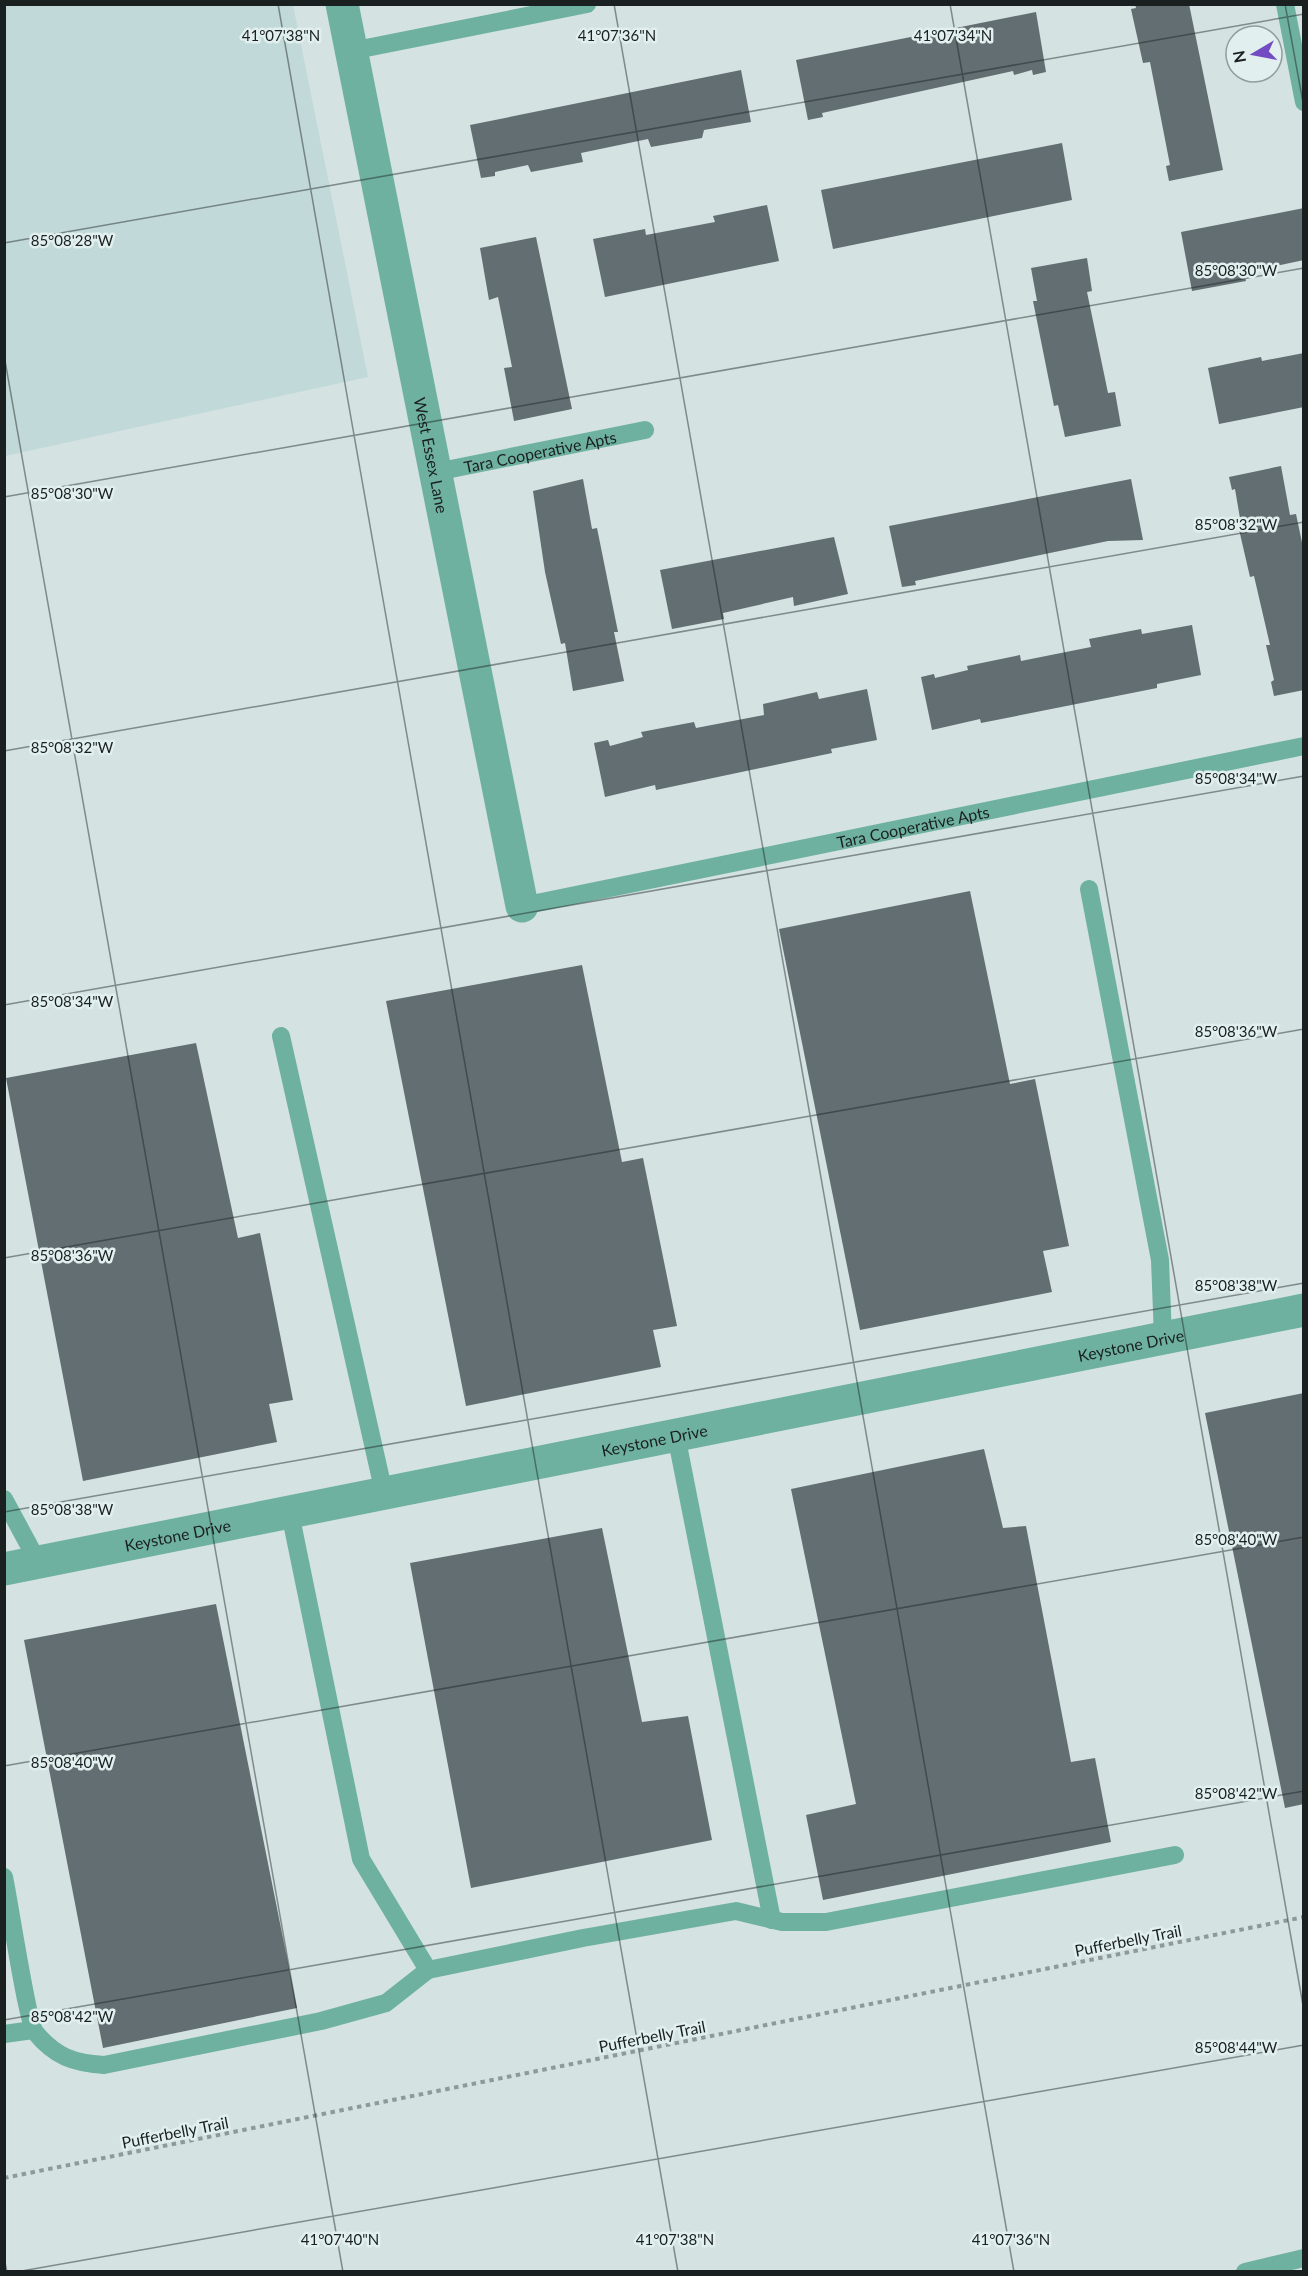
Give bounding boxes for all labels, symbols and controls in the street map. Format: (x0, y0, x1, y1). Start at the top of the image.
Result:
north arrow (1224, 24, 1284, 84)
text: 41°07'38"N (242, 26, 320, 44)
text: 41°07'36"N (578, 26, 656, 44)
text: 41°07'34"N (914, 26, 992, 44)
text: N (1228, 49, 1249, 64)
text: 85°08'28"W (31, 231, 114, 249)
text: 85°08'30"W (1195, 261, 1278, 279)
street label: West Essex Lane (411, 395, 453, 515)
street label: Tara Cooperative Apts (462, 426, 618, 476)
text: 85°08'30"W (31, 484, 114, 502)
text: 85°08'32"W (1195, 515, 1278, 533)
text: 85°08'32"W (31, 738, 114, 756)
text: 85°08'34"W (1195, 769, 1278, 787)
street label: Tara Cooperative Apts (835, 801, 991, 851)
text: 85°08'34"W (31, 992, 114, 1010)
text: 85°08'36"W (1195, 1022, 1278, 1040)
text: 85°08'36"W (31, 1246, 114, 1264)
text: 85°08'38"W (1195, 1276, 1278, 1294)
street label: Keystone Drive (1076, 1325, 1186, 1364)
street label: Keystone Drive (600, 1420, 709, 1459)
text: 85°08'38"W (31, 1500, 114, 1518)
street label: Keystone Drive (123, 1515, 232, 1554)
text: 85°08'40"W (1195, 1530, 1278, 1548)
text: 85°08'40"W (31, 1753, 114, 1771)
text: 85°08'42"W (1195, 1784, 1278, 1802)
street label: Pufferbelly Trail (1073, 1920, 1183, 1960)
text: 85°08'42"W (31, 2007, 114, 2025)
street label: Pufferbelly Trail (597, 2016, 707, 2056)
text: 85°08'44"W (1195, 2038, 1278, 2056)
street label: Pufferbelly Trail (120, 2112, 230, 2152)
text: 41°07'40"N (301, 2230, 379, 2248)
text: 41°07'38"N (636, 2230, 714, 2248)
text: 41°07'36"N (972, 2230, 1050, 2248)

